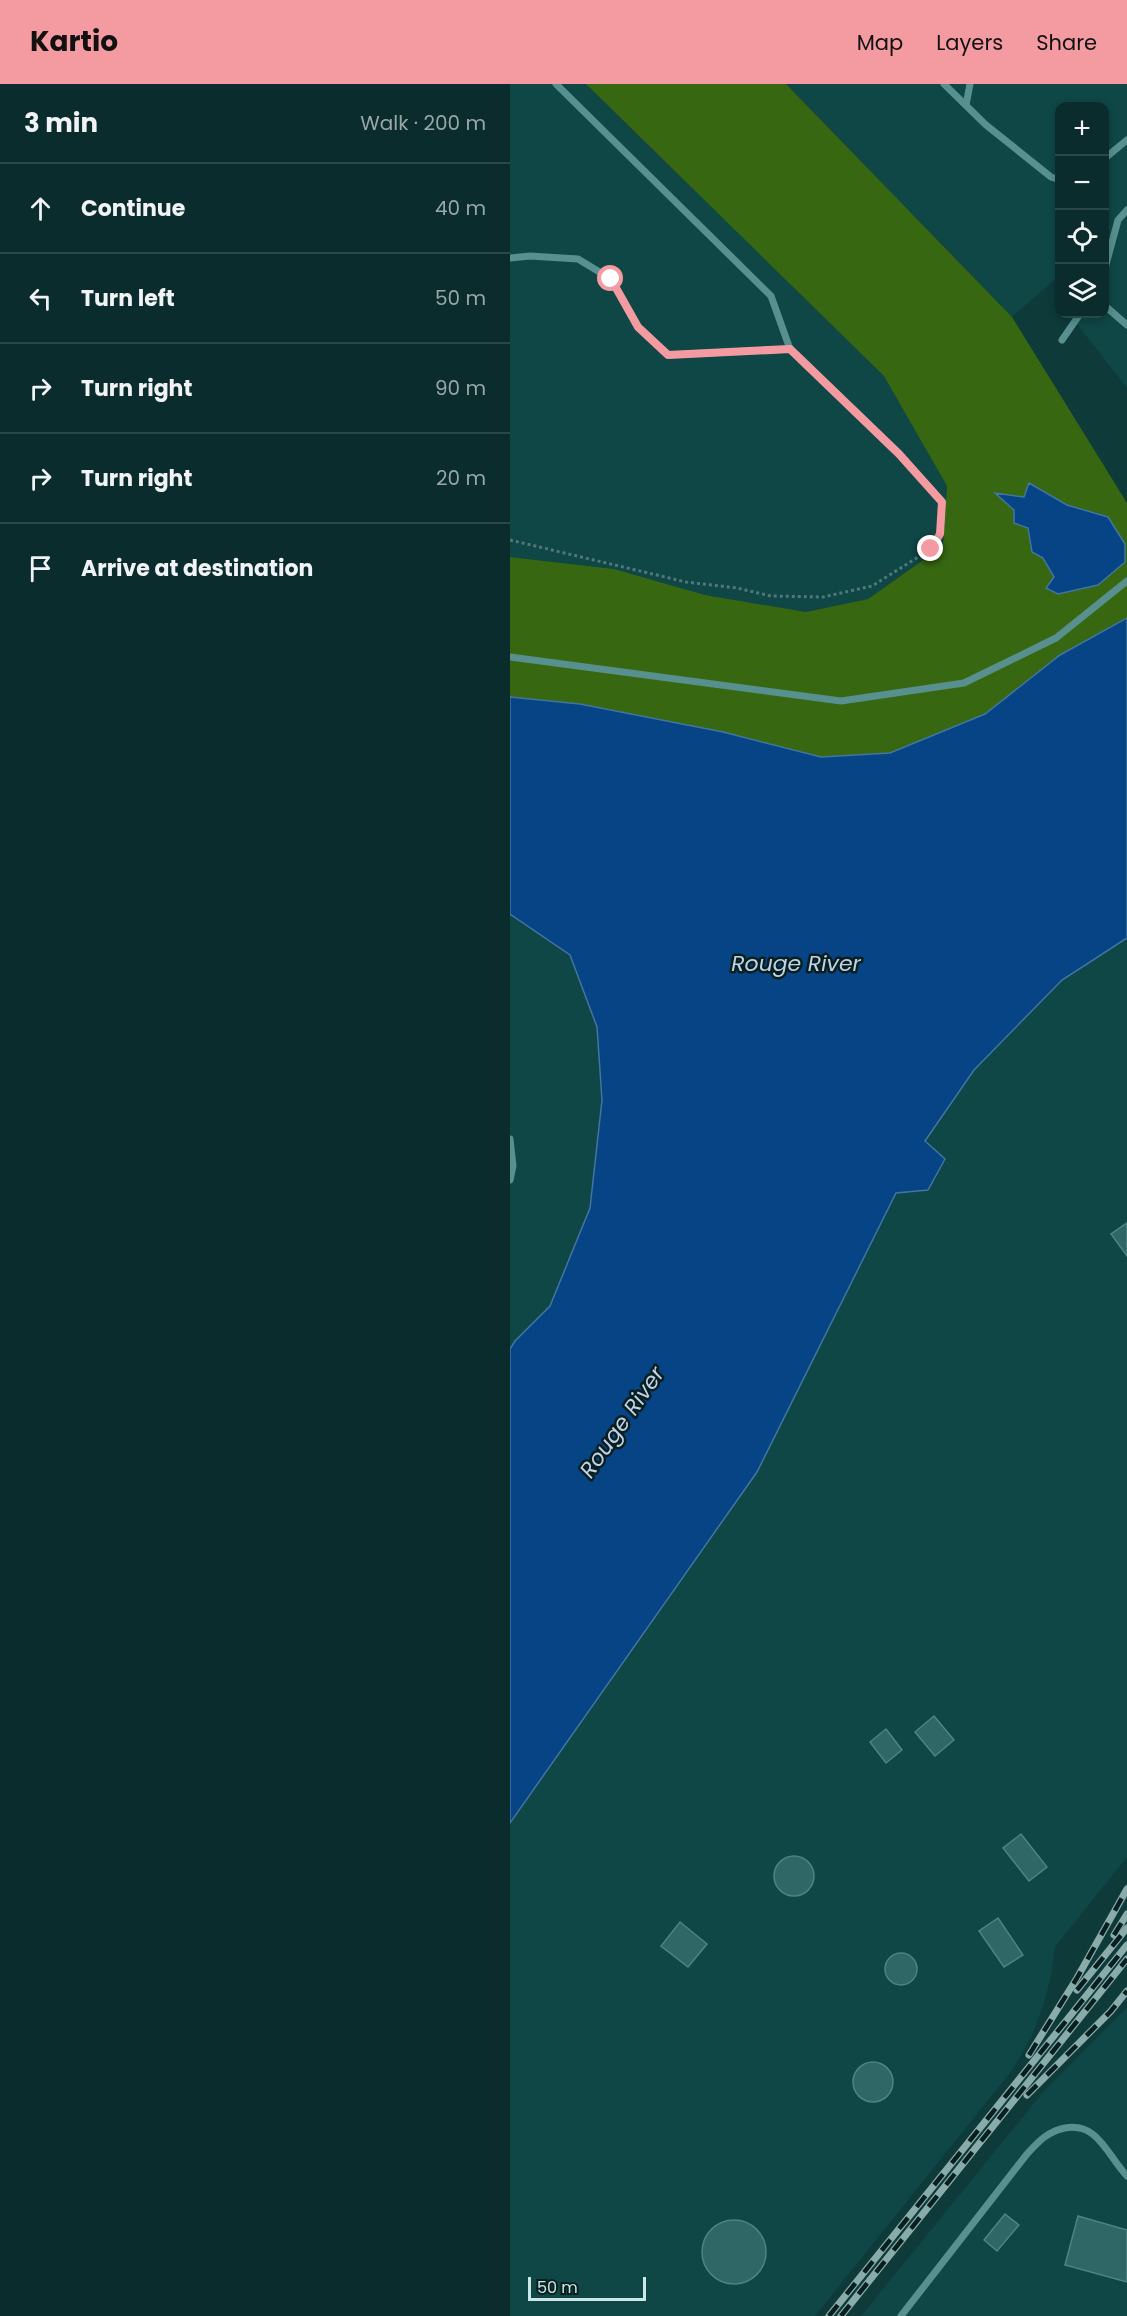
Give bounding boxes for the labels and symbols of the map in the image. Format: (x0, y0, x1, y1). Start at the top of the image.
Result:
route start (597, 265, 623, 291)
route end (917, 535, 943, 561)
water label: Rouge River (731, 948, 862, 979)
water label: Rouge River (572, 1359, 672, 1484)
scale bar (528, 2274, 646, 2302)

